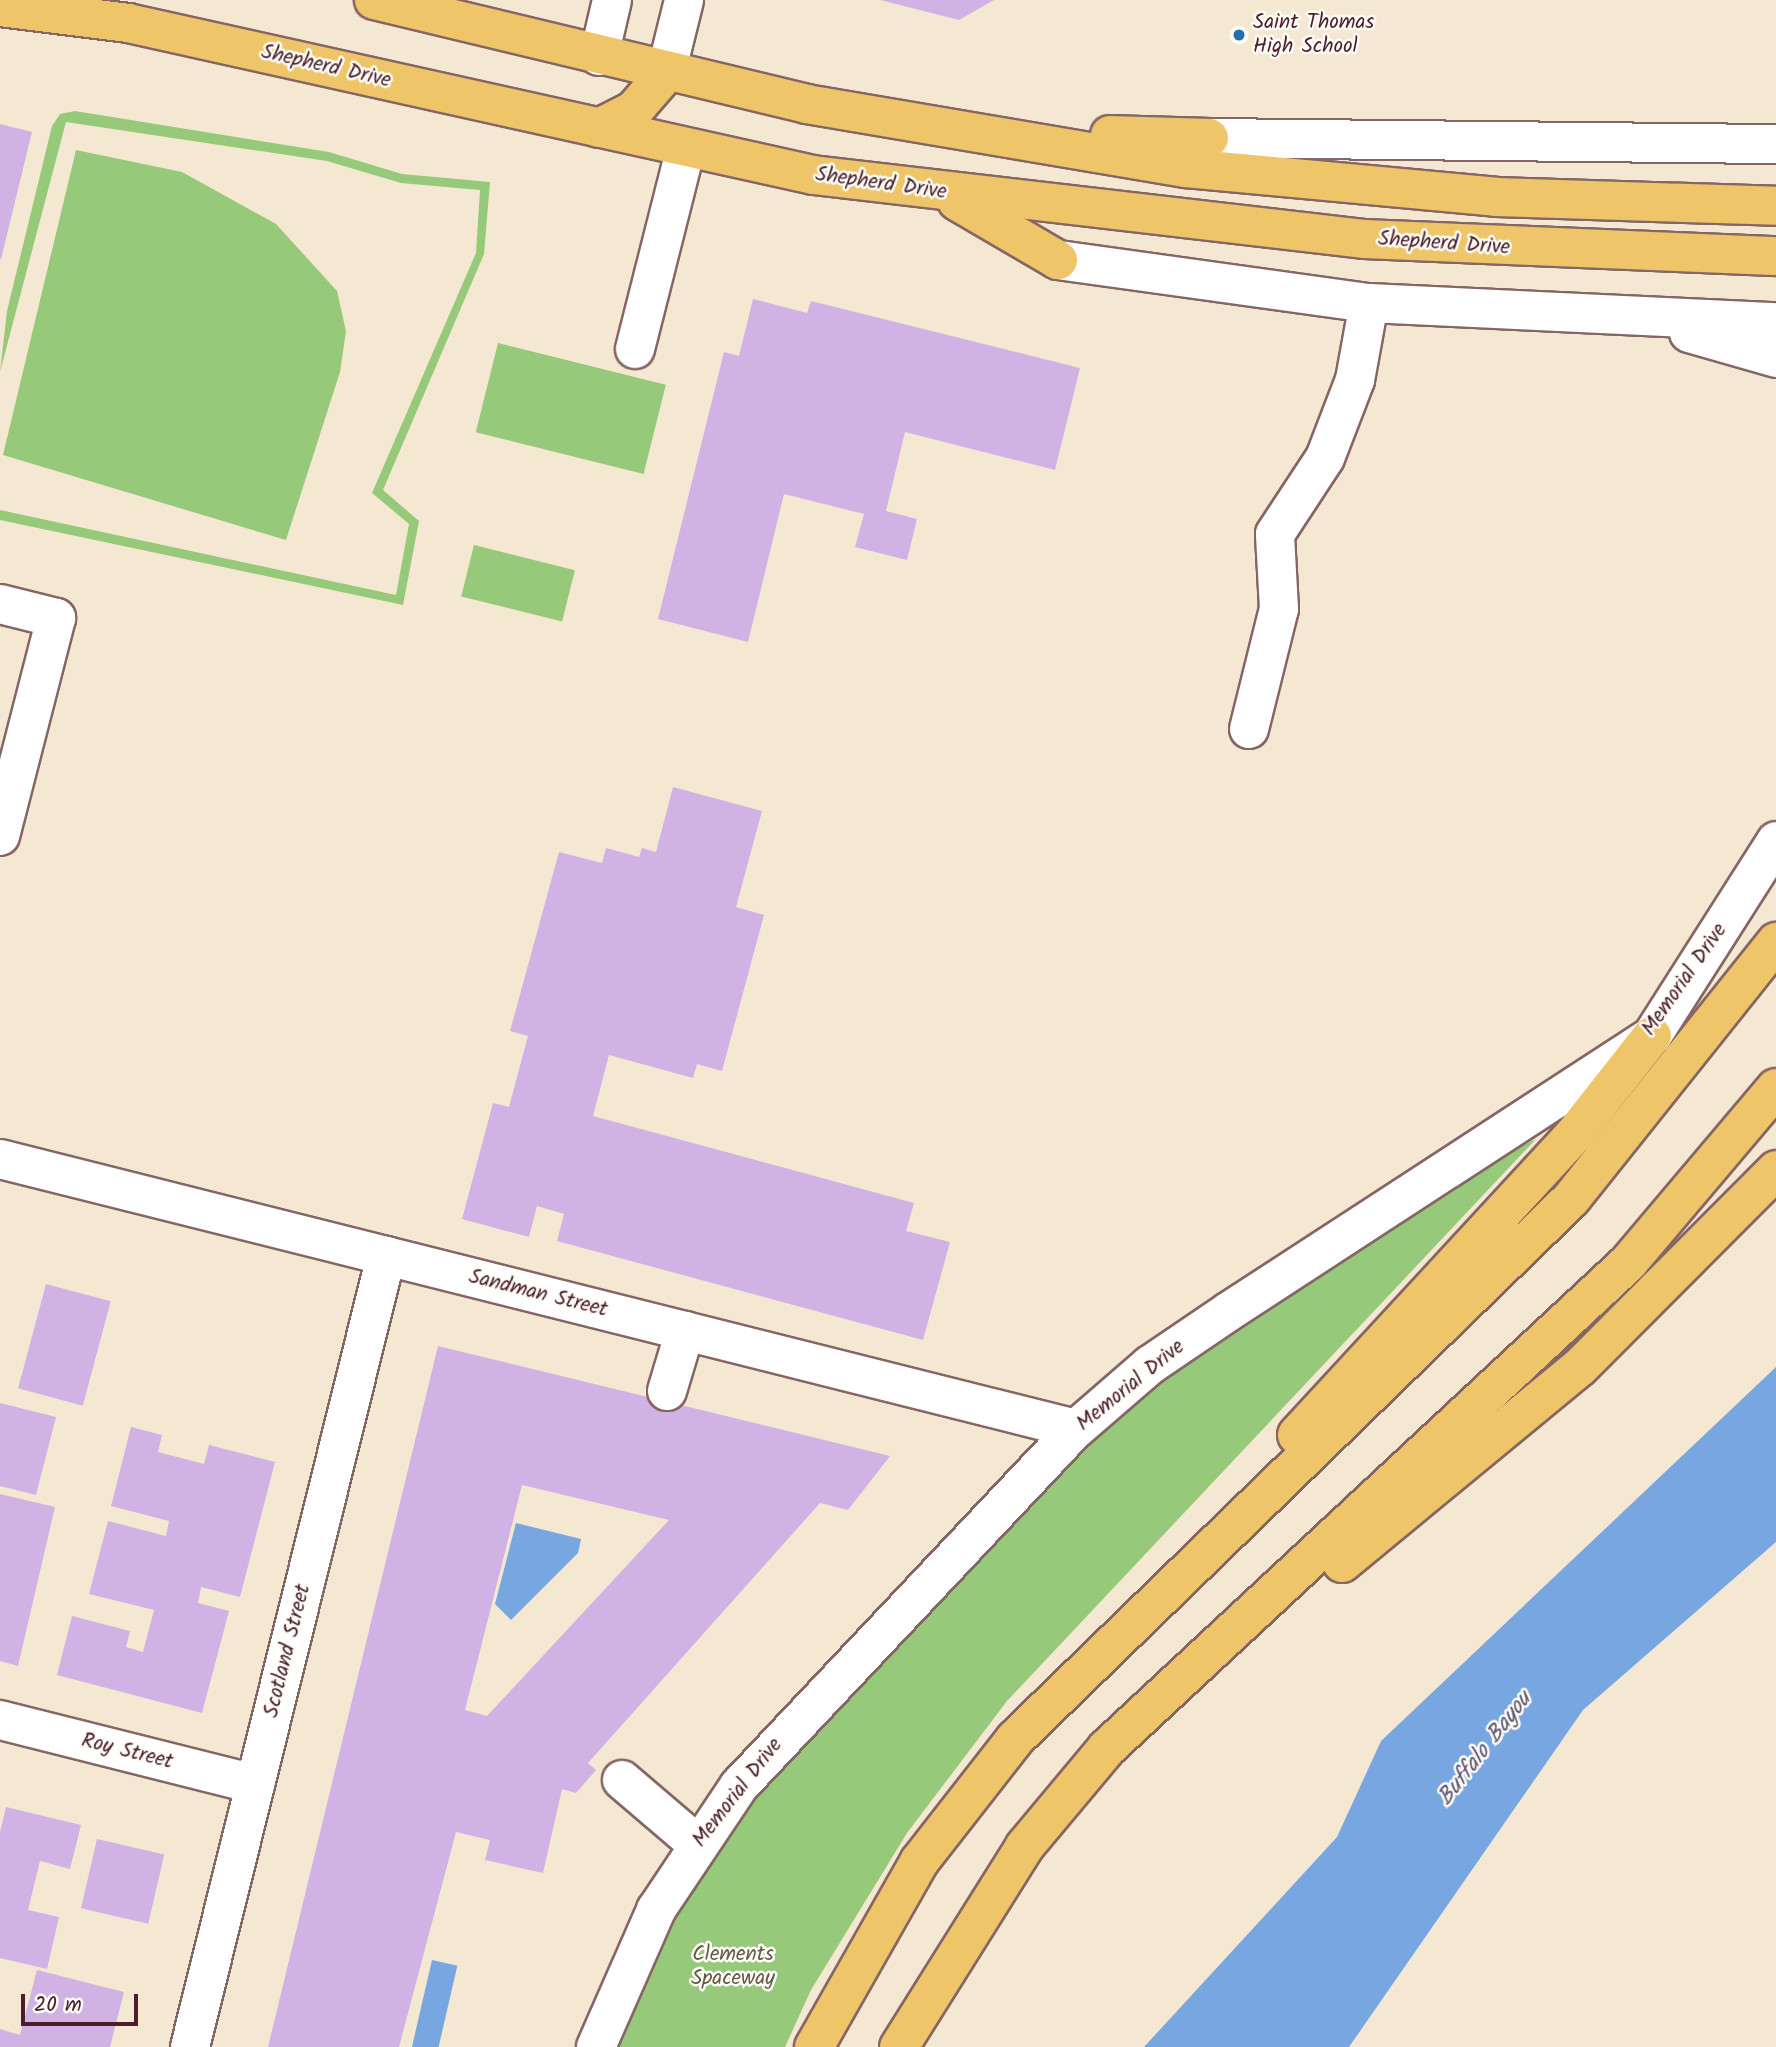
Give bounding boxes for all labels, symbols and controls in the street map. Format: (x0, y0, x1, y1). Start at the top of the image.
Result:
place label: Saint Thomas High School (1253, 10, 1374, 60)
marker: Saint Thomas High School (1231, 27, 1247, 43)
street label: Shepherd Drive (259, 40, 393, 94)
street label: Shepherd Drive (814, 162, 948, 206)
street label: Shepherd Drive (1377, 227, 1511, 261)
street label: Memorial Drive (1637, 919, 1733, 1041)
street label: Sandman Street (466, 1265, 610, 1323)
street label: Memorial Drive (1072, 1335, 1190, 1437)
street label: Scotland Street (259, 1582, 317, 1720)
water label: Buffalo Bayou (1432, 1687, 1538, 1811)
street label: Roy Street (79, 1728, 175, 1776)
street label: Memorial Drive (688, 1733, 788, 1853)
park label: Clements Spaceway (691, 1942, 775, 1992)
scale bar (24, 1980, 142, 2024)
text: 20 m (34, 1989, 82, 2022)

